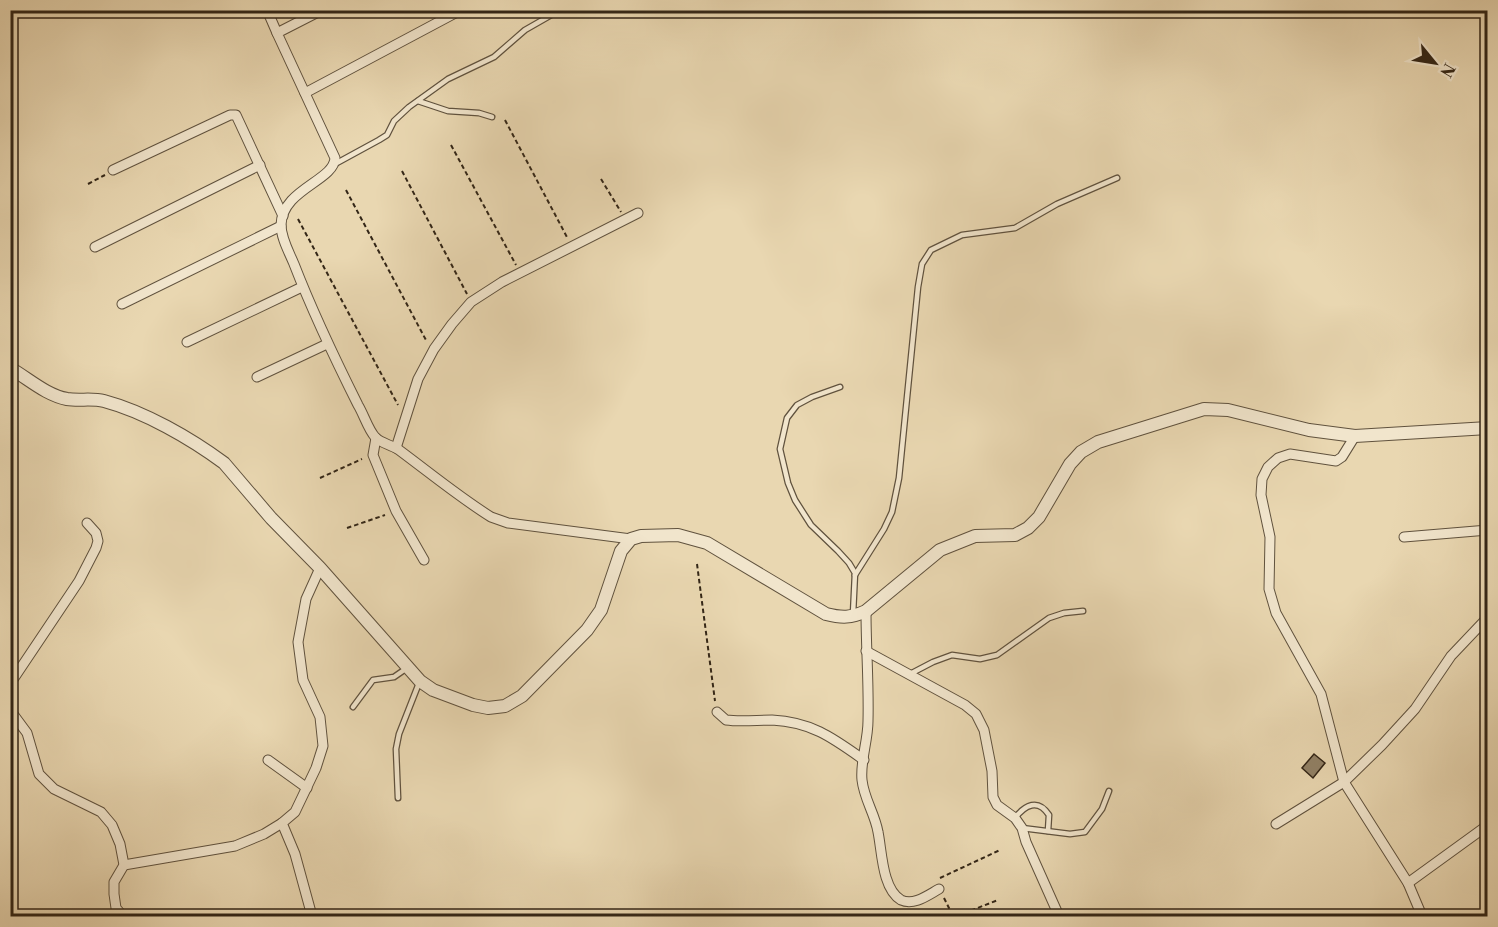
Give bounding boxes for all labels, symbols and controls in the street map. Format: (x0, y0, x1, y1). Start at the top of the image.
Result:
north arrow (1405, 33, 1465, 93)
text: N (1435, 60, 1459, 81)

